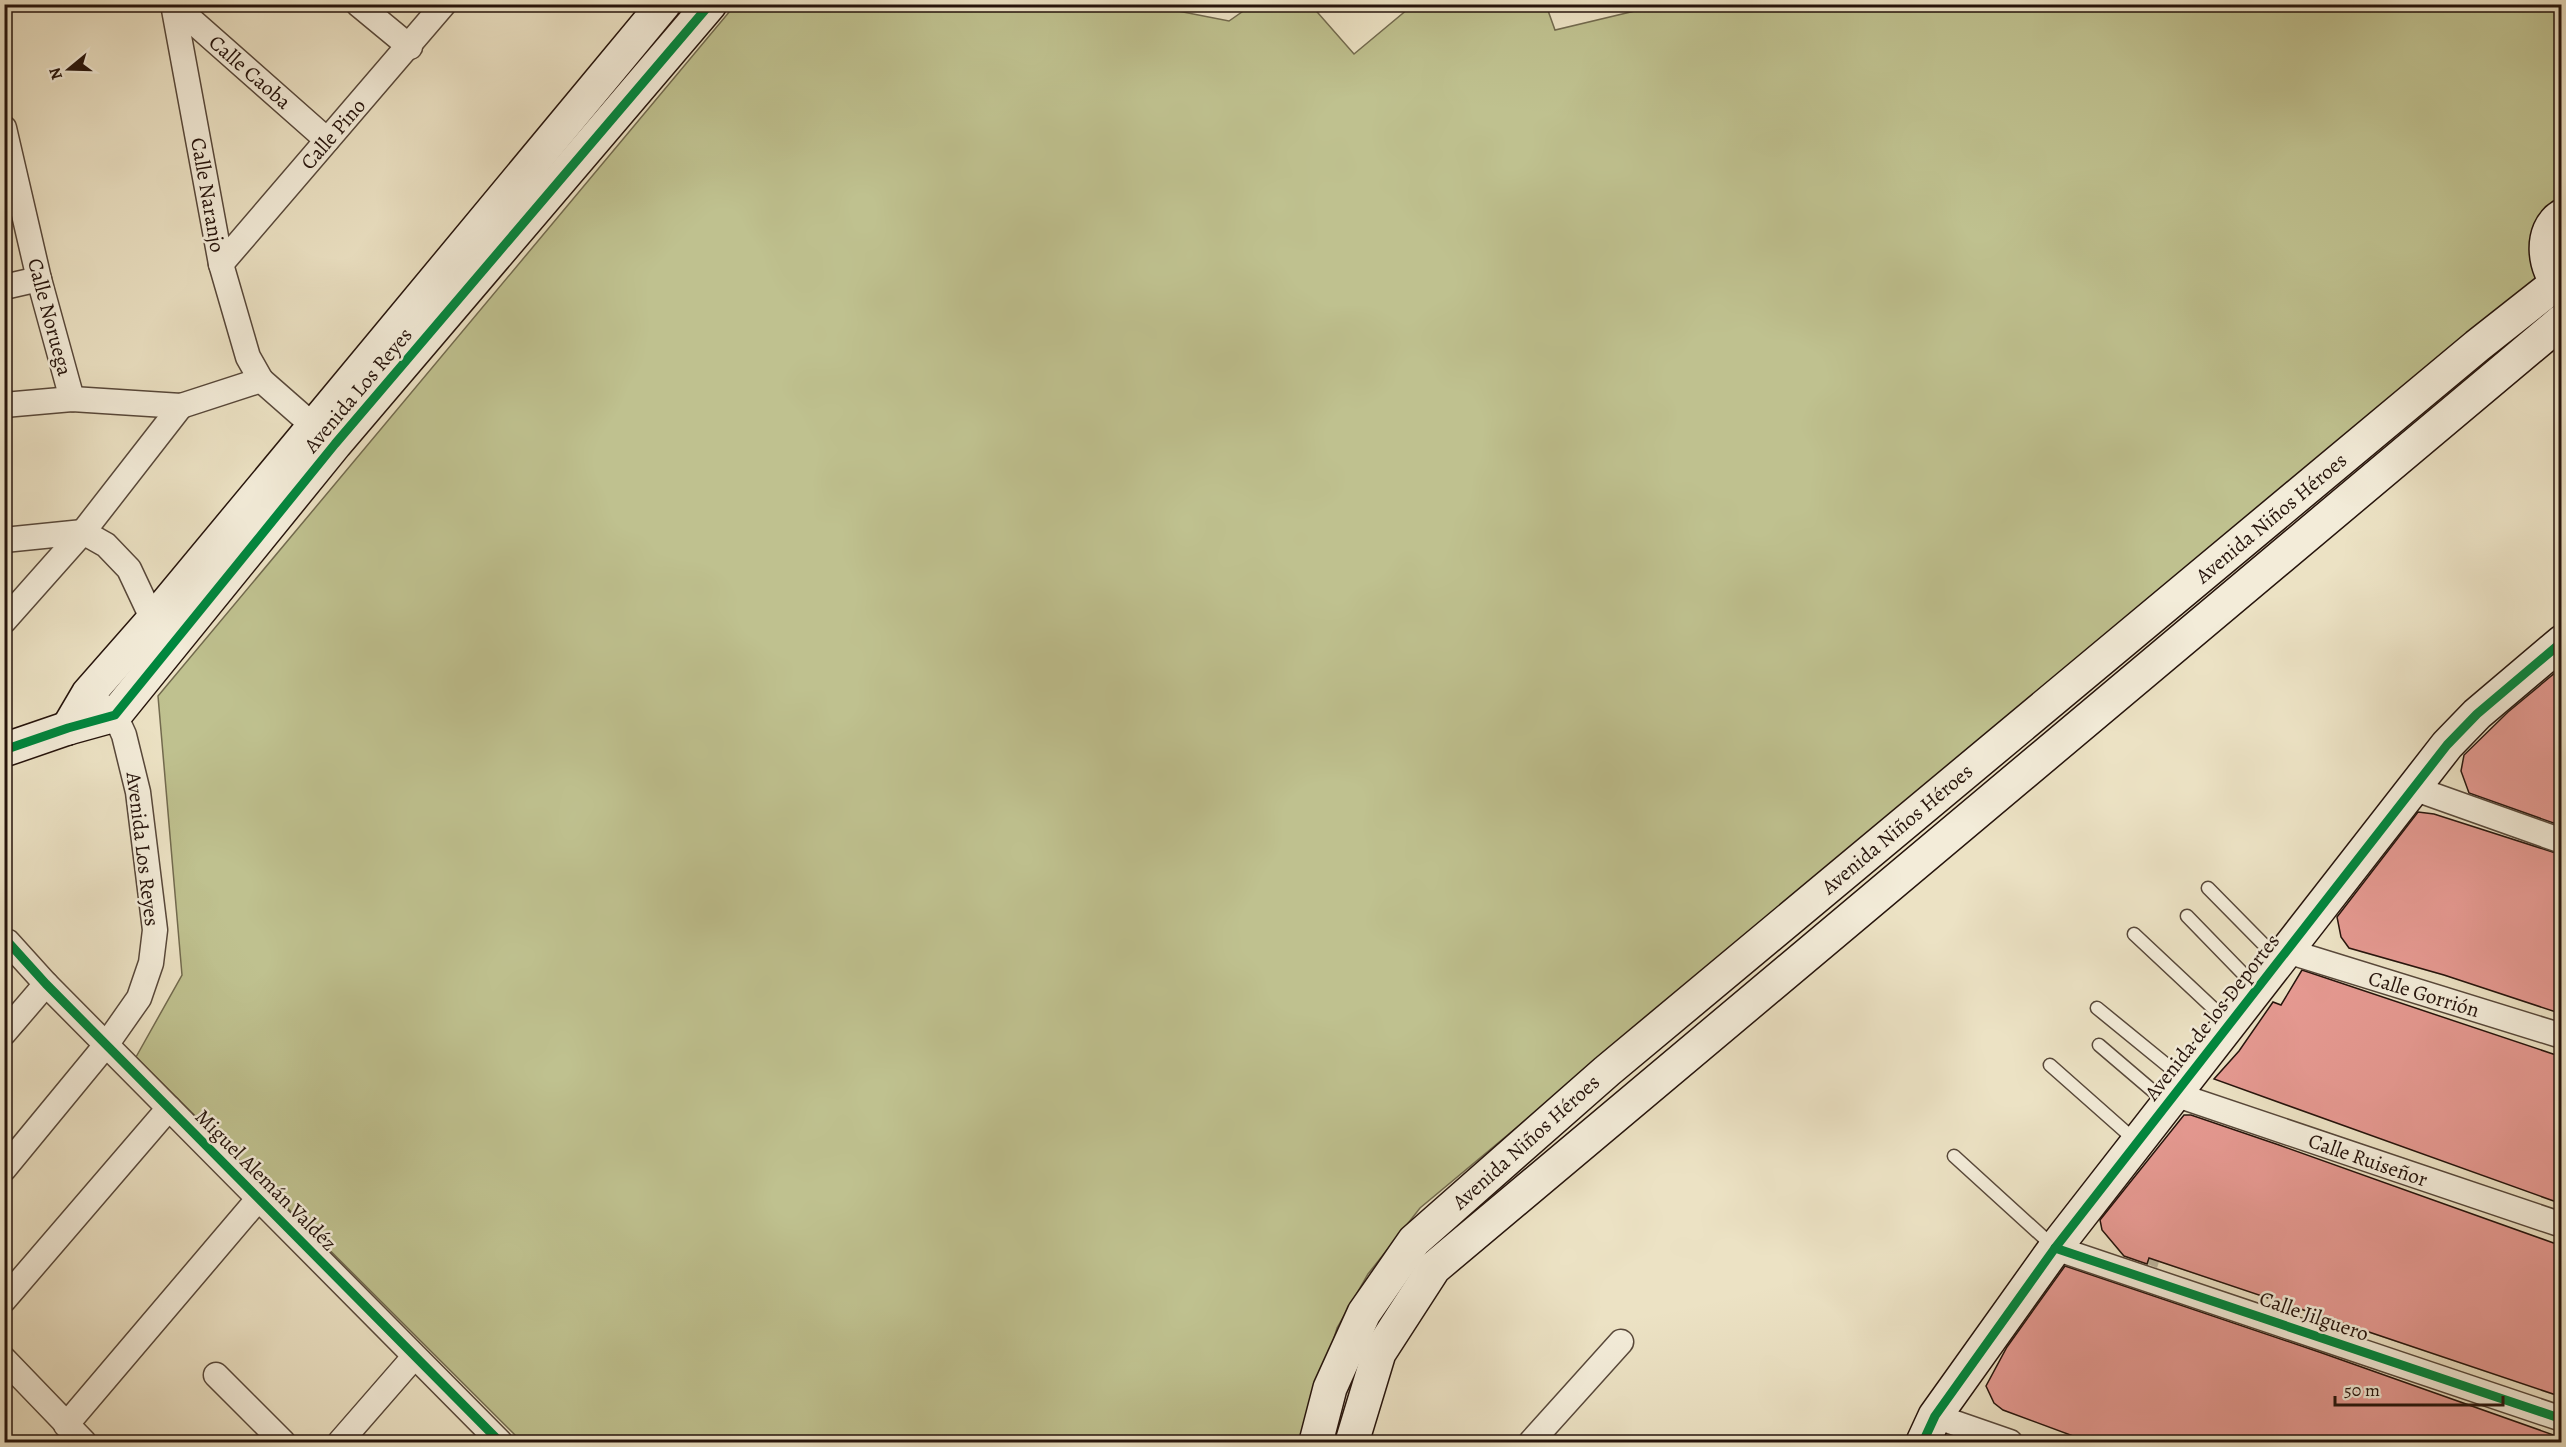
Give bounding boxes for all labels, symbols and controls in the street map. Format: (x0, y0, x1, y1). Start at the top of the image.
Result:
street label: Calle Caoba (203, 28, 297, 116)
north arrow (39, 39, 99, 99)
text: N (43, 64, 68, 83)
street label: Calle Pino (294, 92, 372, 176)
street label: Calle Naranjo (184, 135, 232, 255)
street label: Calle Noruega (21, 255, 79, 379)
street label: Avenida Los Reyes (297, 322, 419, 459)
street label: Avenida Niños Héroes (2189, 446, 2353, 590)
street label: Avenida Niños Héroes (1815, 757, 1979, 901)
street label: Avenida Los Reyes (120, 769, 166, 928)
street label: Avenida de los Deportes (2137, 928, 2286, 1107)
street label: Calle Gorrión (2365, 964, 2483, 1024)
street label: Avenida Niños Héroes (1445, 1068, 1606, 1216)
street label: Miguel Alemán Valdéz (189, 1103, 343, 1257)
street label: Calle Ruiseñor (2305, 1127, 2431, 1193)
street label: Calle Jilguero (2256, 1284, 2372, 1348)
scale bar (2335, 1369, 2503, 1407)
text: 50 m (2344, 1378, 2380, 1402)

